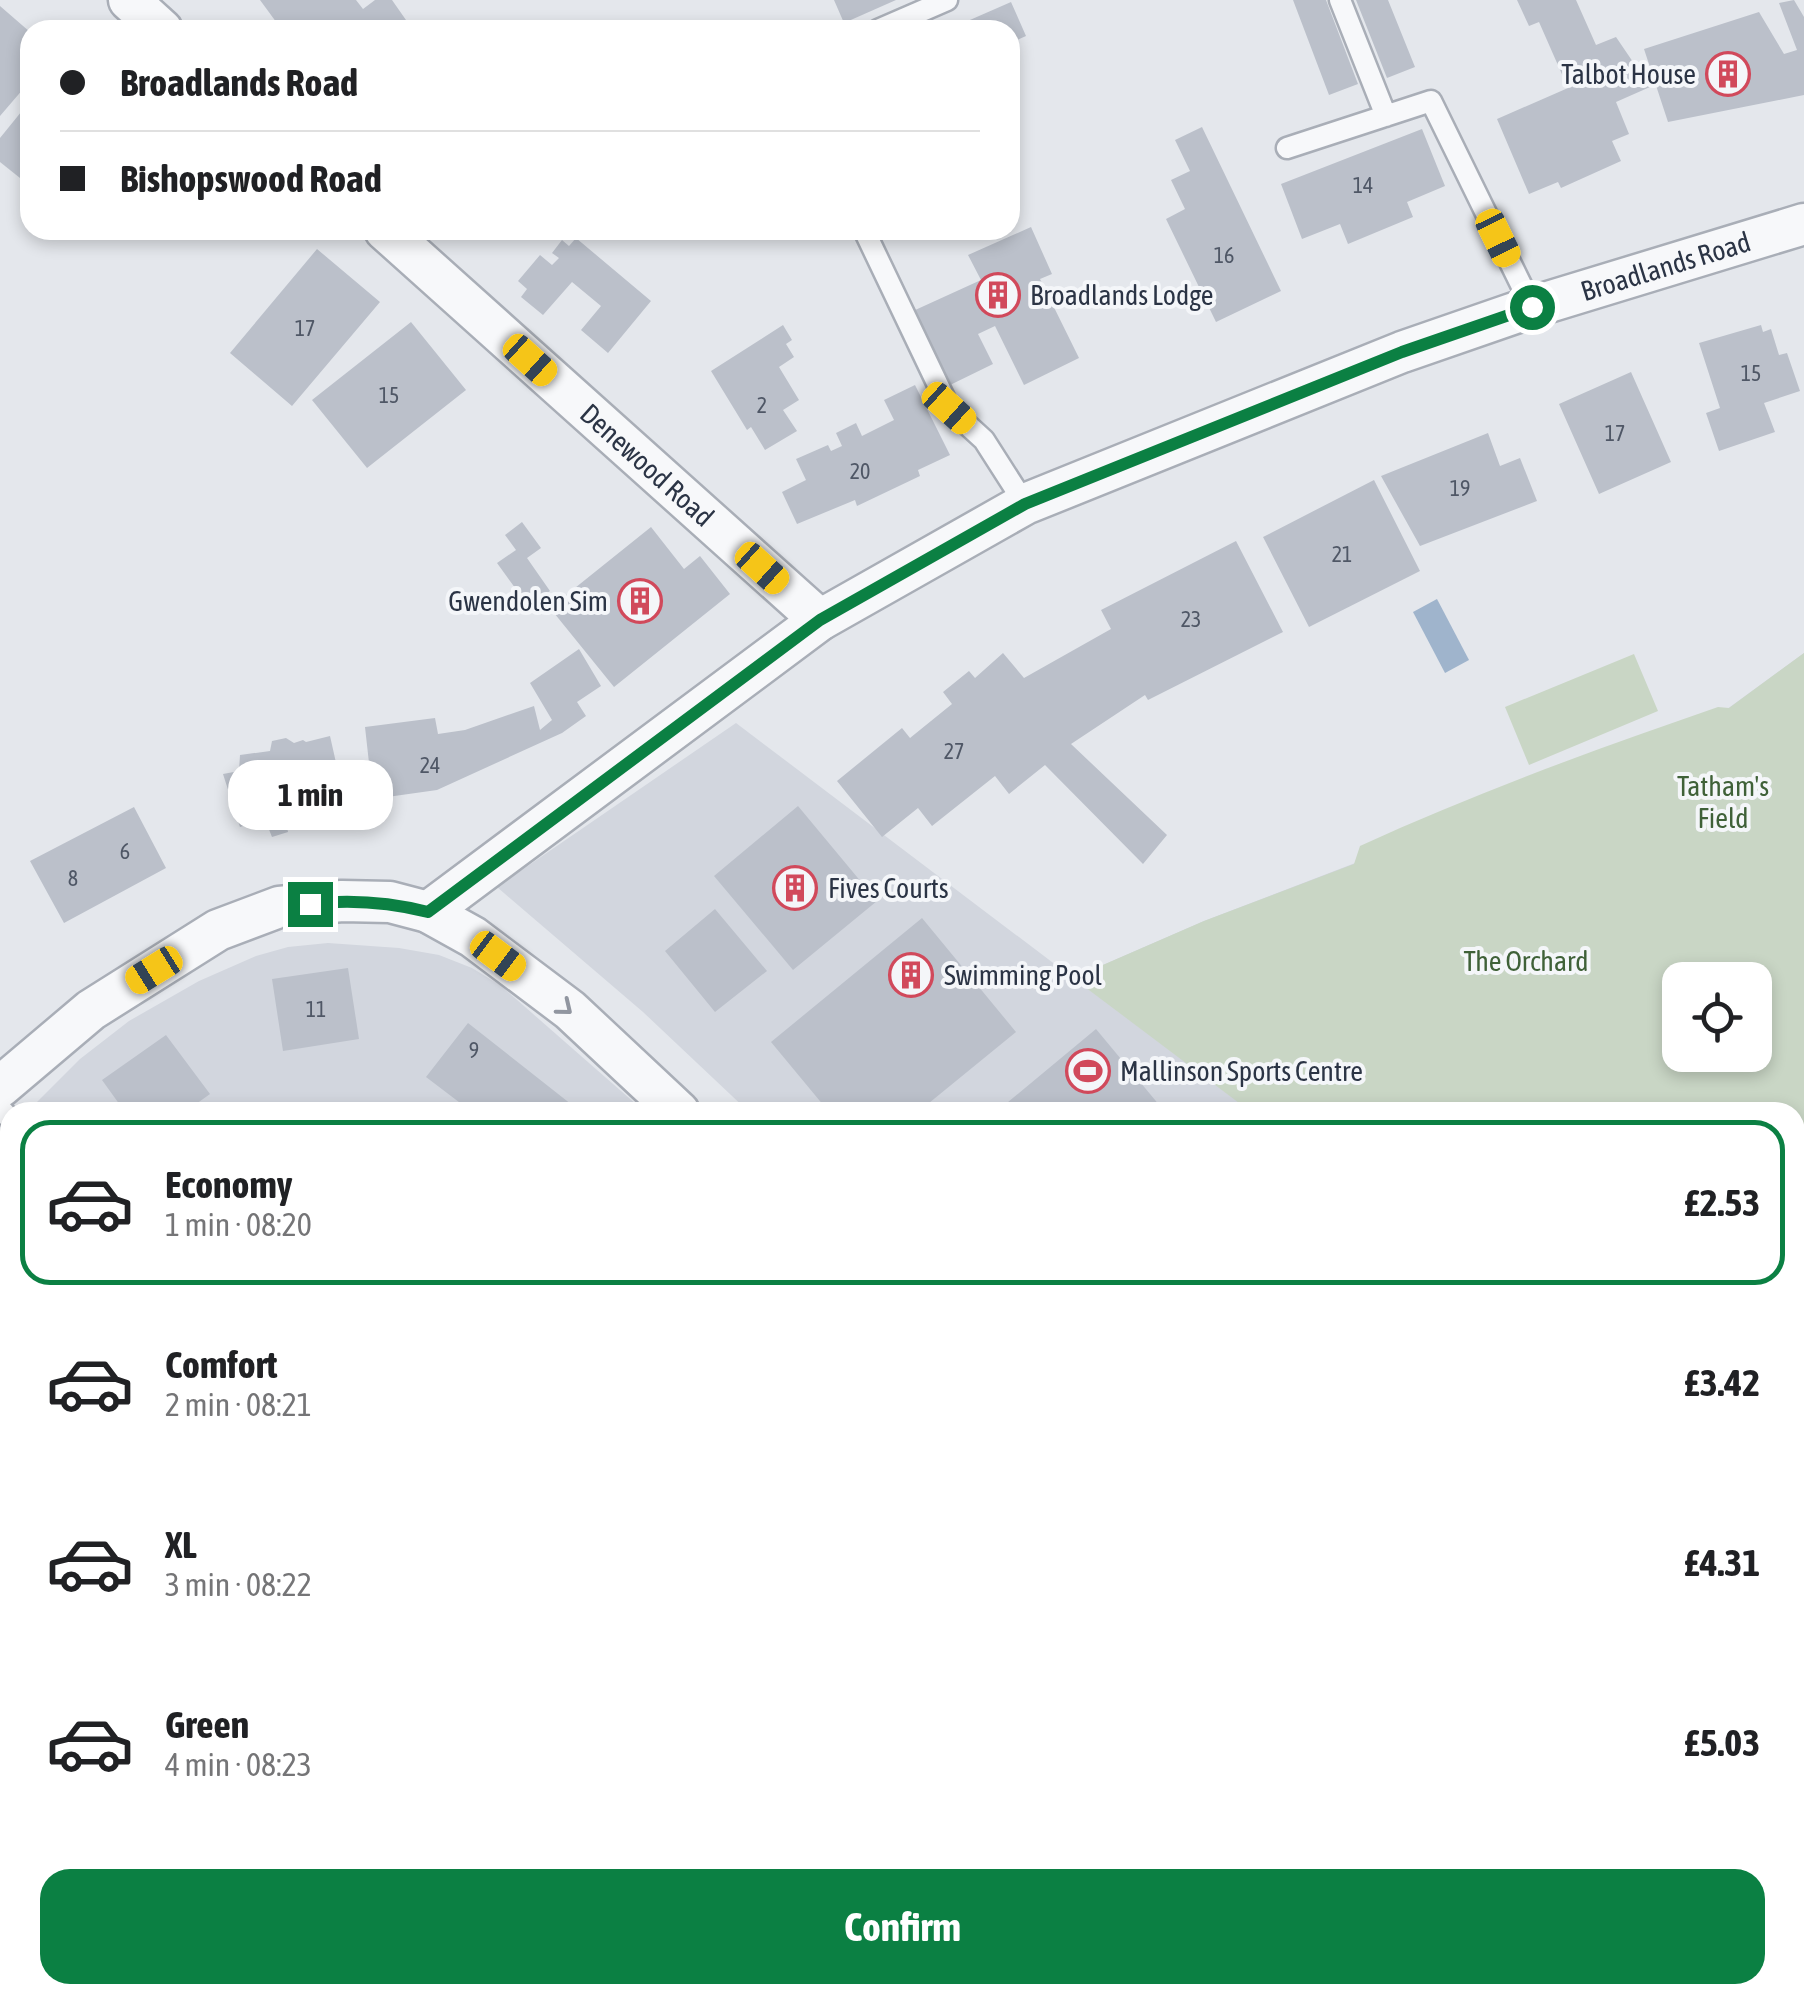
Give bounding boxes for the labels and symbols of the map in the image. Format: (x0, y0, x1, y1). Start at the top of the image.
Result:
building icon: Talbot House (1705, 51, 1751, 97)
place label: Talbot House (1561, 58, 1696, 90)
house number: 14 (1353, 172, 1373, 198)
car (1471, 204, 1525, 272)
street label: Broadlands Road (1577, 225, 1754, 307)
house number: 16 (1214, 242, 1234, 268)
building icon: Broadlands Lodge (975, 272, 1021, 318)
place label: Broadlands Lodge (1030, 279, 1213, 311)
route start (1510, 285, 1555, 330)
house number: 17 (295, 315, 315, 341)
car (498, 329, 562, 391)
house number: 15 (1741, 360, 1761, 386)
car (917, 377, 981, 439)
house number: 15 (379, 382, 399, 408)
house number: 2 (757, 392, 767, 418)
street label: Denewood Road (574, 397, 720, 533)
house number: 17 (1605, 420, 1625, 446)
house number: 20 (850, 458, 870, 484)
house number: 19 (1450, 475, 1470, 501)
car (730, 537, 794, 599)
house number: 21 (1332, 541, 1352, 567)
building icon: Gwendolen Sim (617, 578, 663, 624)
place label: Gwendolen Sim (448, 585, 608, 617)
house number: 23 (1181, 606, 1201, 632)
house number: 27 (944, 738, 964, 764)
house number: 24 (420, 752, 440, 778)
callout: 1 min (228, 759, 392, 829)
park label: Tatham's Field (1677, 770, 1769, 834)
house number: 6 (120, 838, 130, 864)
house number: 8 (68, 865, 78, 891)
building icon: Fives Courts (772, 865, 818, 911)
place label: Fives Courts (828, 872, 949, 904)
route end (288, 882, 333, 927)
car (465, 926, 531, 986)
car (121, 941, 187, 999)
park label: The Orchard (1464, 945, 1588, 977)
building icon: Swimming Pool (888, 952, 934, 998)
place label: Swimming Pool (944, 959, 1103, 991)
house number: 11 (306, 996, 326, 1022)
one-way arrow (554, 996, 572, 1014)
house number: 9 (469, 1037, 479, 1063)
sports icon: Mallinson Sports Centre (1065, 1048, 1111, 1094)
place label: Mallinson Sports Centre (1120, 1055, 1363, 1087)

